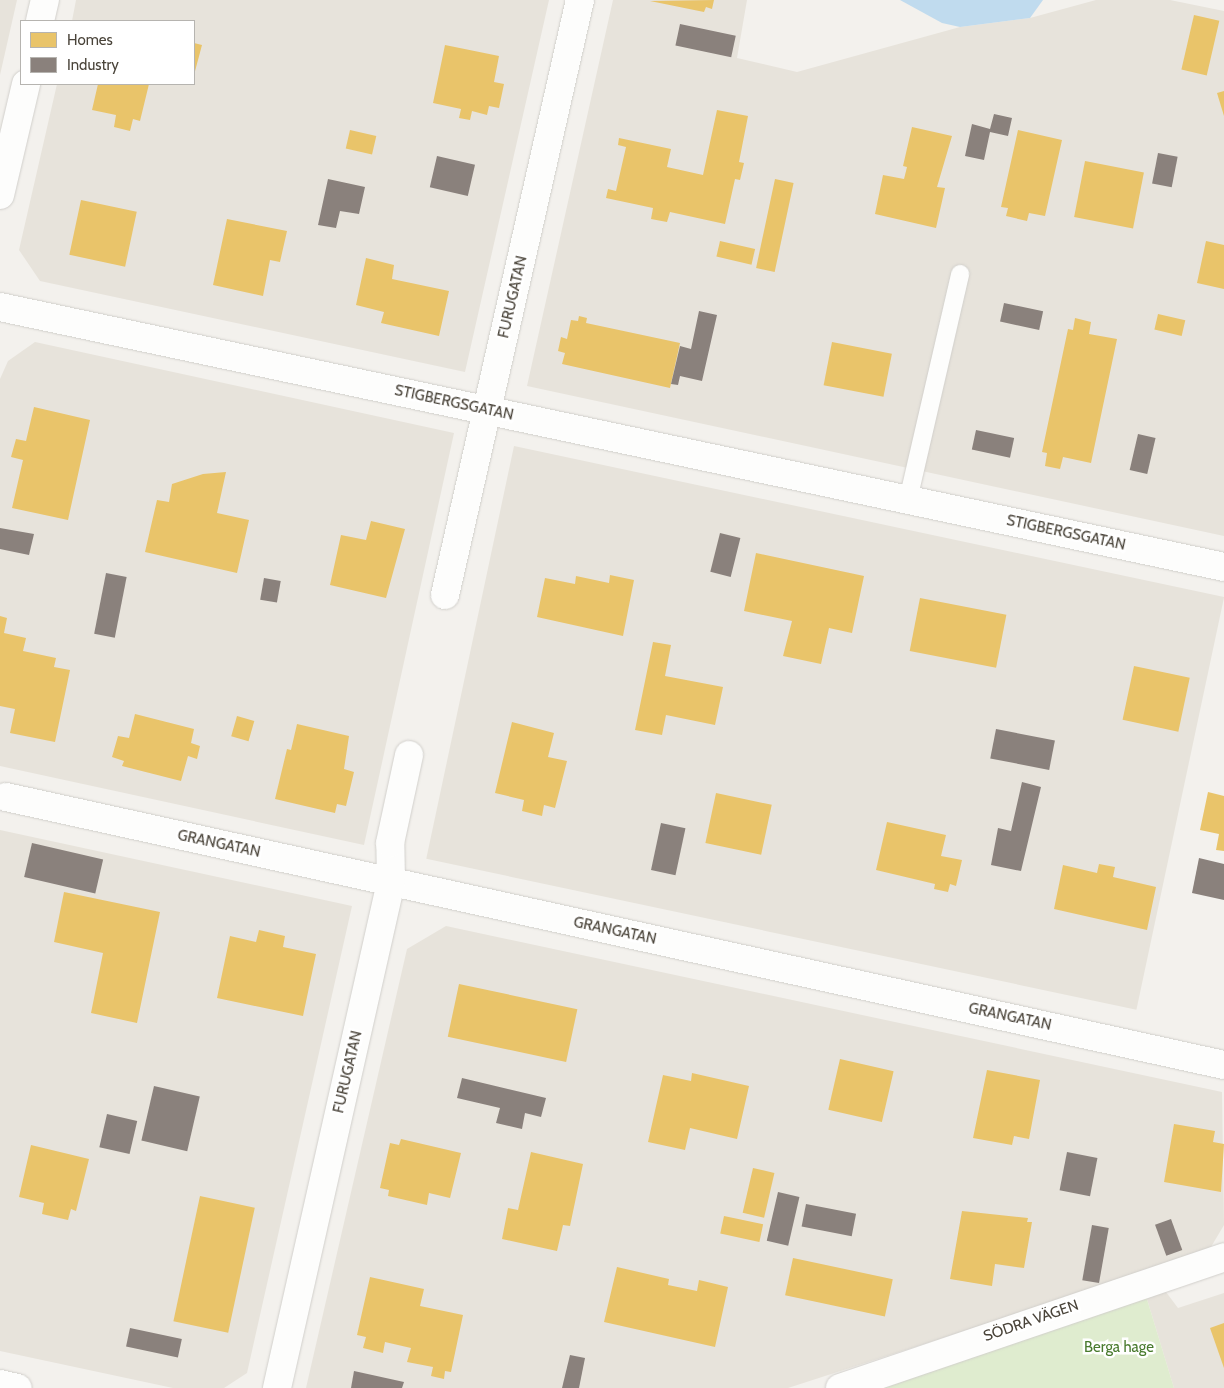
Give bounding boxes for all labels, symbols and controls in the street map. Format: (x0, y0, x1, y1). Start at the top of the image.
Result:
legend (20, 20, 195, 85)
text: Homes (67, 31, 113, 49)
text: Industry (67, 56, 119, 74)
street label: FURUGATAN (495, 254, 531, 340)
street label: STIGBERGSGATAN (393, 382, 515, 424)
street label: STIGBERGSGATAN (1005, 512, 1127, 554)
street label: GRANGATAN (176, 826, 262, 862)
street label: GRANGATAN (572, 913, 658, 949)
street label: GRANGATAN (967, 999, 1053, 1035)
street label: FURUGATAN (330, 1029, 366, 1115)
street label: SÖDRA VÄGEN (981, 1296, 1081, 1346)
park label: Berga hage (1084, 1339, 1154, 1357)

